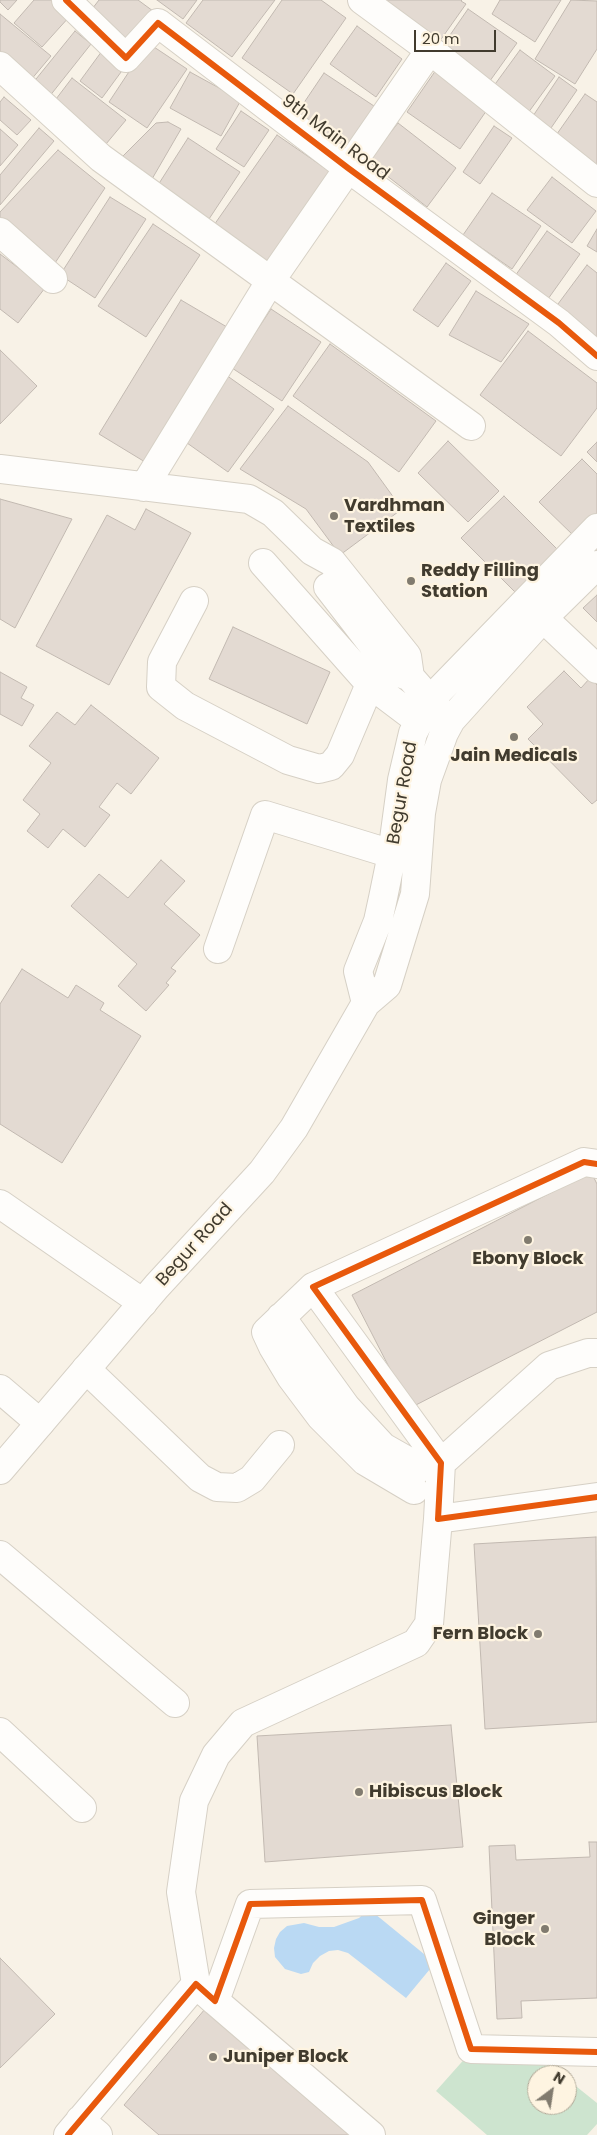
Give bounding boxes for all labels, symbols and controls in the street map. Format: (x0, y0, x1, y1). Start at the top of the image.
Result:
scale bar (417, 20, 500, 52)
text: 20 m (422, 28, 460, 49)
street label: 9th Main Road (277, 90, 393, 186)
place label: Vardhman Textiles (344, 495, 445, 538)
marker: Vardhman Textiles (328, 510, 340, 522)
place label: Reddy Filling Station (421, 560, 539, 602)
marker: Reddy Filling Station (405, 575, 417, 587)
marker: Jain Medicals (508, 731, 520, 743)
street label: Begur Road (383, 740, 423, 846)
place label: Jain Medicals (450, 745, 578, 767)
street label: Begur Road (152, 1199, 238, 1291)
marker: Ebony Block (522, 1234, 534, 1246)
place label: Ebony Block (472, 1248, 584, 1270)
place label: Fern Block (433, 1623, 528, 1645)
marker: Fern Block (532, 1628, 544, 1640)
place label: Hibiscus Block (369, 1781, 503, 1803)
marker: Hibiscus Block (353, 1786, 365, 1798)
place label: Ginger Block (473, 1908, 535, 1950)
marker: Ginger Block (539, 1923, 551, 1935)
place label: Juniper Block (223, 2046, 348, 2068)
marker: Juniper Block (207, 2051, 219, 2063)
north arrow (527, 2065, 577, 2115)
text: N (550, 2067, 569, 2089)

